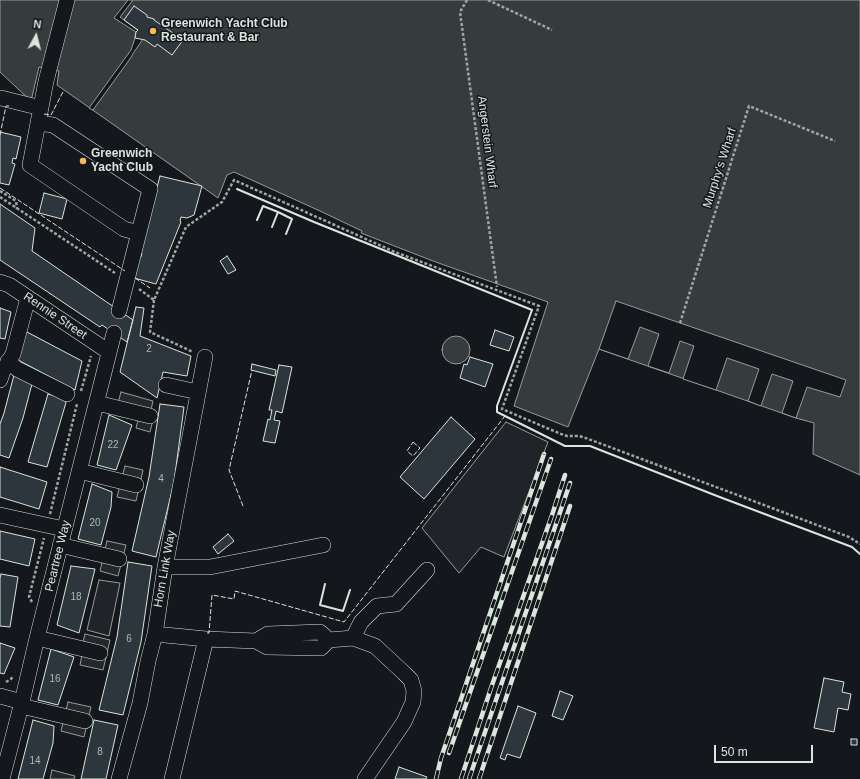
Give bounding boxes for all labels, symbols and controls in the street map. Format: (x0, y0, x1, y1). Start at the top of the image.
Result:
north arrow (16, 16, 56, 56)
place label: Greenwich Yacht Club Restaurant & Bar (161, 17, 288, 45)
text: N (33, 18, 42, 31)
marker: Greenwich Yacht Club Restaurant & Bar (148, 26, 158, 36)
street label: Angerstein Wharf (474, 95, 500, 189)
street label: Murphy's Wharf (700, 126, 740, 210)
place label: Greenwich Yacht Club (91, 147, 153, 175)
marker: Greenwich Yacht Club (78, 156, 88, 166)
street label: Rennie Street (21, 290, 89, 342)
house number: 2 (146, 343, 152, 355)
house number: 22 (107, 439, 119, 451)
house number: 4 (158, 473, 164, 485)
house number: 20 (89, 517, 101, 529)
street label: Peartree Way (42, 519, 74, 593)
street label: Horn Link Way (151, 529, 179, 609)
house number: 18 (70, 591, 82, 603)
house number: 6 (126, 633, 132, 645)
house number: 16 (49, 673, 61, 685)
scale bar (716, 737, 815, 763)
text: 50 m (721, 745, 748, 759)
house number: 8 (97, 746, 103, 758)
house number: 14 (29, 755, 41, 767)

